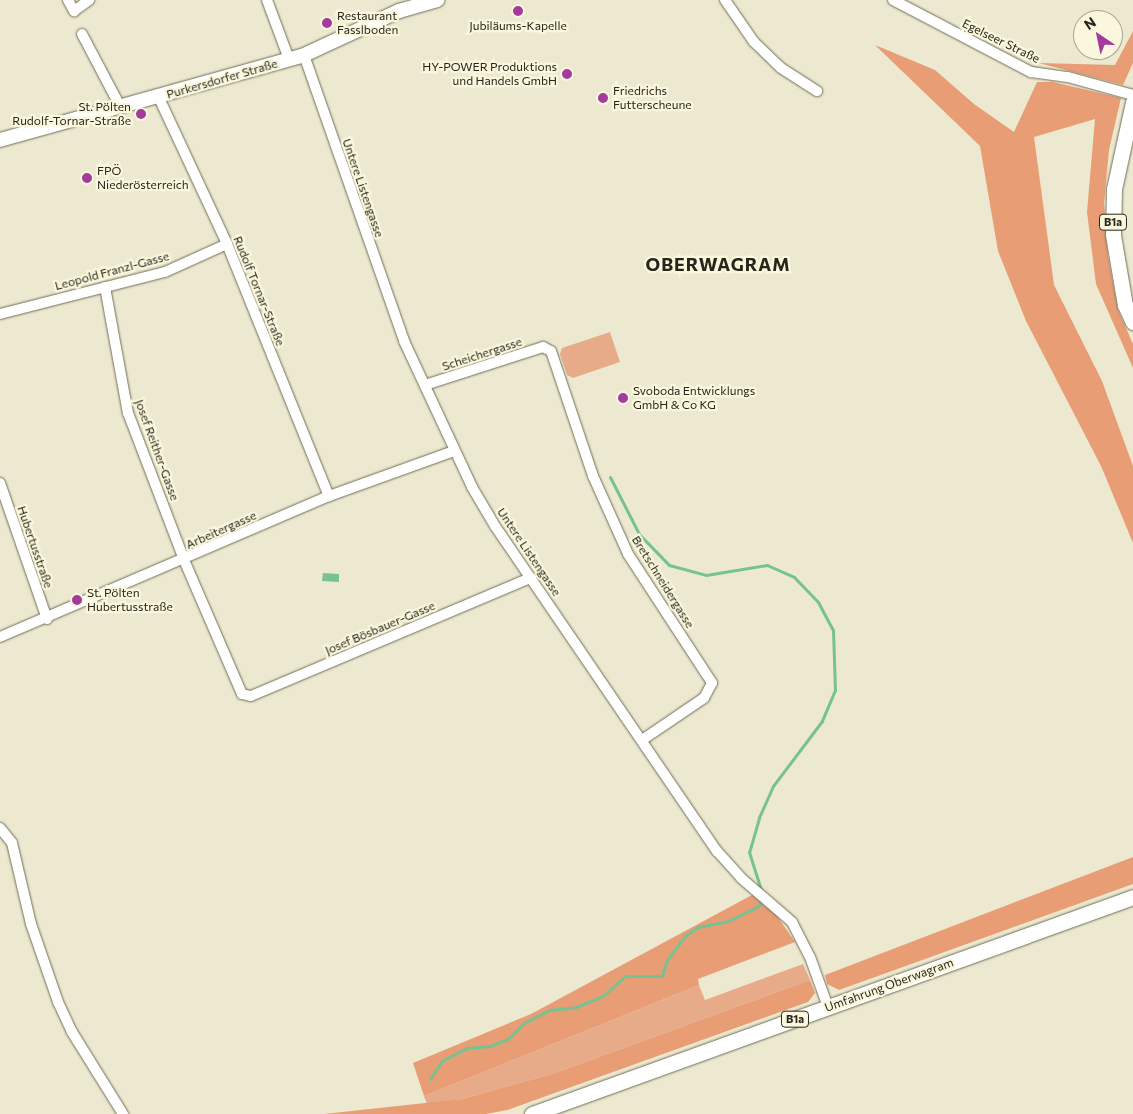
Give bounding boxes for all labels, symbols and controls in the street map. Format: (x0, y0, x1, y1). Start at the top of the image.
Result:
marker: Jubiläums-Kapelle (512, 5, 524, 17)
place label: Restaurant Fasslboden (337, 9, 398, 37)
north arrow (1073, 10, 1123, 60)
text: N (1081, 13, 1099, 33)
street label: Egelseer Straße (960, 16, 1042, 66)
marker: Restaurant Fasslboden (321, 17, 333, 29)
place label: Jubiläums-Kapelle (469, 19, 567, 33)
street label: Purkersdorfer Straße (165, 56, 279, 102)
place label: HY-POWER Produktions und Handels GmbH (422, 60, 557, 88)
marker: HY-POWER Produktions und Handels GmbH (561, 68, 573, 80)
place label: Friedrichs Futterscheune (613, 84, 692, 112)
marker: Friedrichs Futterscheune (597, 92, 609, 104)
place label: St. Pölten Rudolf-Tornar-Straße (12, 100, 131, 128)
marker: St. Pölten Rudolf-Tornar-Straße (135, 108, 147, 120)
street label: Untere Listengasse (339, 137, 387, 239)
place label: FPÖ Niederösterreich (97, 164, 189, 192)
marker: FPÖ Niederösterreich (81, 172, 93, 184)
road number: B1a (1098, 213, 1128, 230)
street label: Rudolf Tornar-Straße (230, 234, 288, 348)
street label: Leopold Franzl-Gasse (53, 249, 171, 293)
district label: OBERWAGRAM (644, 253, 792, 275)
street label: Scheichergasse (440, 334, 524, 374)
place label: Svoboda Entwicklungs GmbH & Co KG (633, 384, 755, 412)
marker: Svoboda Entwicklungs GmbH & Co KG (617, 392, 629, 404)
street label: Josef Reither-Gasse (132, 397, 182, 503)
street label: Hubertusstraße (14, 504, 56, 590)
street label: Untere Listengasse (494, 505, 564, 599)
street label: Arbeitergasse (184, 508, 258, 552)
street label: Bretschneidergasse (629, 533, 697, 631)
place label: St. Pölten Hubertusstraße (87, 586, 173, 614)
marker: St. Pölten Hubertusstraße (71, 594, 83, 606)
street label: Josef Bösbauer-Gasse (323, 598, 437, 658)
street label: Umfahrung Oberwagram (823, 955, 955, 1015)
road number: B1a (780, 1011, 810, 1028)

